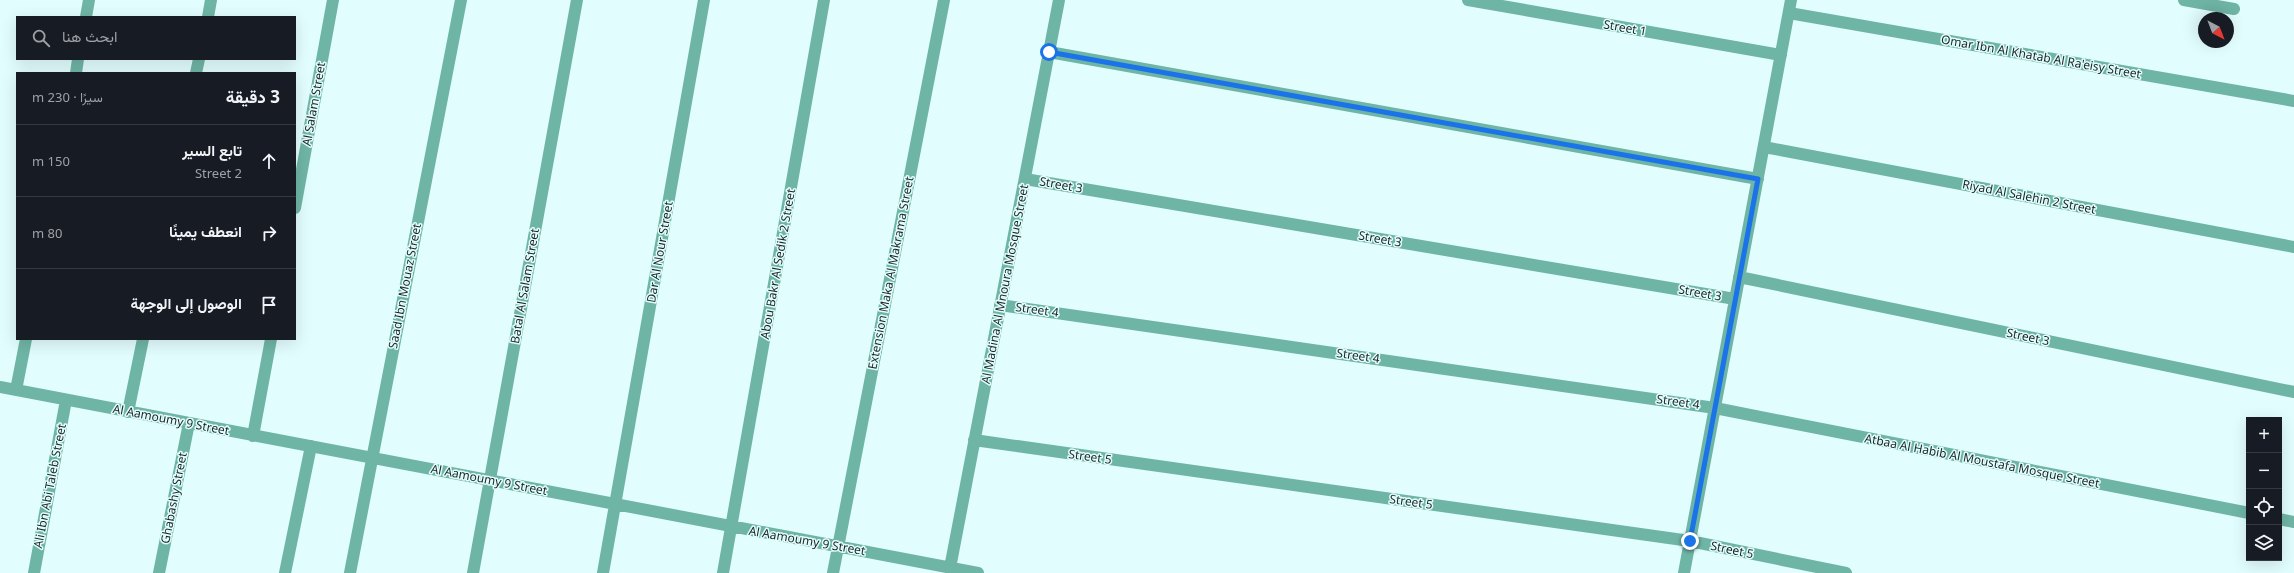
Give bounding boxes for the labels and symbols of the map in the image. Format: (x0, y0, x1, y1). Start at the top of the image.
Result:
north arrow (2198, 12, 2234, 48)
street label: Street 1 (1602, 15, 1648, 40)
street label: Omar Ibn Al Khatab Al Ra'eisy Street (1940, 31, 2143, 83)
route start (1040, 43, 1058, 61)
street label: Al Salam Street (298, 60, 329, 147)
street label: Street 3 (1038, 172, 1084, 197)
street label: Extension Maka Al Makrama Street (863, 174, 918, 371)
street label: Riyad Al Salehin 2 Street (1961, 175, 2098, 218)
street label: Al Madina Al Mnoura Mosque Street (977, 182, 1032, 385)
street label: Abou Bakr Al Sedik 2 Street (756, 187, 799, 341)
street label: Dar Al Nour Street (642, 199, 677, 304)
street label: Saad Ibn Mouaz Street (384, 221, 425, 350)
street label: Batal Al Salam Street (506, 226, 543, 345)
street label: Street 3 (1357, 226, 1403, 251)
street label: Street 3 (1677, 280, 1723, 305)
street label: Street 4 (1014, 298, 1060, 321)
street label: Street 3 (2005, 324, 2051, 349)
street label: Street 4 (1335, 344, 1381, 367)
street label: Street 4 (1655, 390, 1701, 413)
street label: Al Aamoumy 9 Street (111, 400, 231, 439)
street label: Ali Ibn Abi Taleb Street (29, 422, 70, 550)
street label: Atbaa Al Habib Al Moustafa Mosque Street (1863, 429, 2102, 492)
street label: Street 5 (1067, 445, 1113, 468)
street label: Ghabashy Street (156, 450, 191, 545)
street label: Al Aamoumy 9 Street (429, 460, 549, 499)
street label: Street 5 (1388, 490, 1434, 513)
street label: Al Aamoumy 9 Street (747, 522, 867, 559)
route end (1681, 532, 1699, 550)
street label: Street 5 (1709, 537, 1755, 562)

